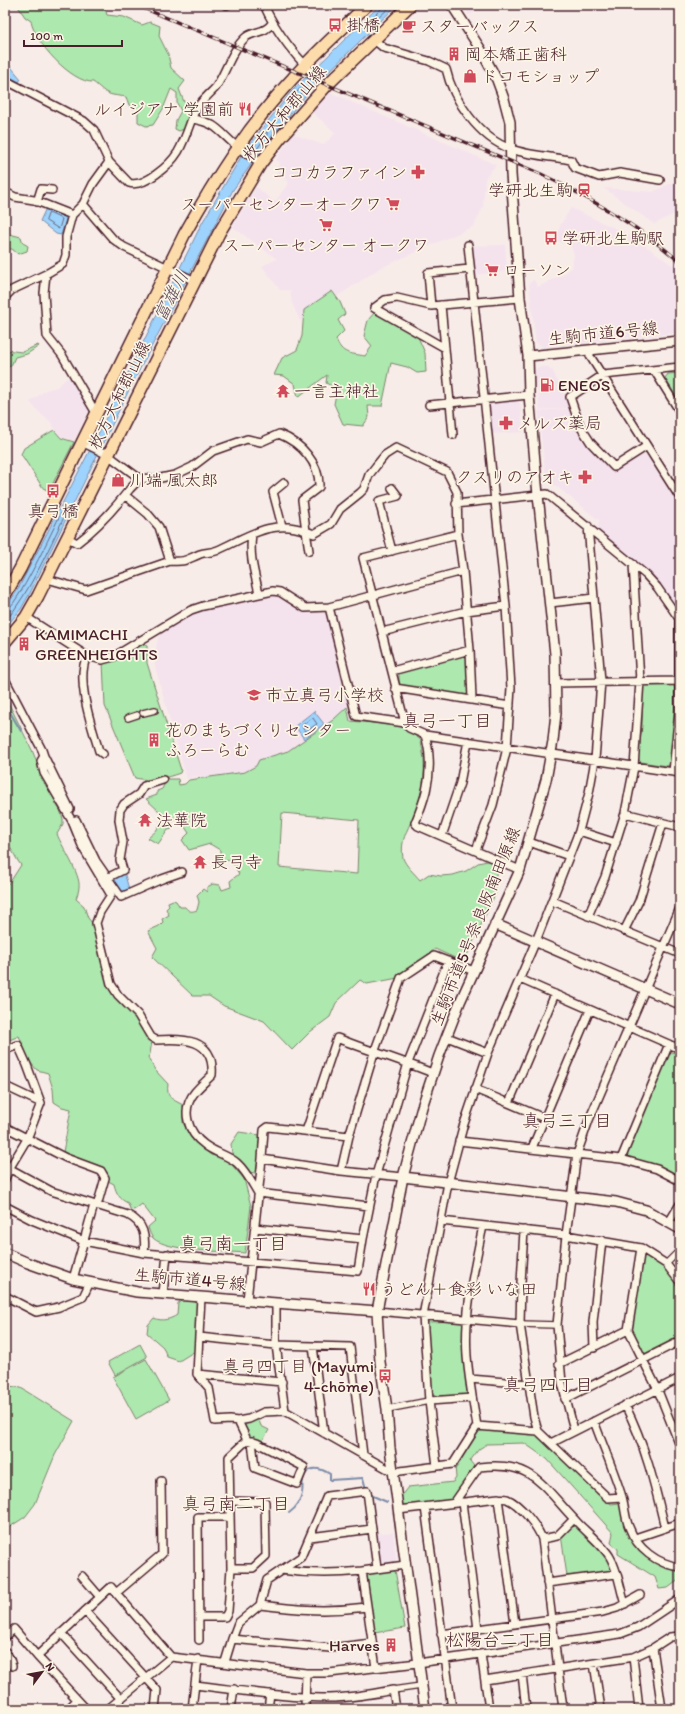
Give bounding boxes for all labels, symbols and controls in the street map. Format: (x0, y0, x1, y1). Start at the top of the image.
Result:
place label: 掛橋 (346, 15, 380, 35)
place label: スターバックス (420, 16, 539, 36)
bus stop icon: 掛橋 (327, 17, 343, 33)
cafe icon: スターバックス (401, 18, 417, 34)
scale bar (24, 22, 122, 48)
text: 100 m (30, 29, 63, 43)
place label: 岡本矯正歯科 (465, 44, 567, 64)
building icon: 岡本矯正歯科 (446, 46, 462, 62)
street label: 枚方大和郡山線 (238, 61, 330, 165)
place label: ドコモショップ (481, 66, 599, 86)
shop icon: ドコモショップ (462, 68, 478, 84)
place label: ルイジアナ 学園前 (94, 99, 234, 119)
restaurant icon: ルイジアナ 学園前 (237, 101, 253, 117)
place label: ココカラファイン (271, 162, 407, 182)
pharmacy icon: ココカラファイン (410, 164, 426, 180)
place label: 学研北生駒 (488, 180, 573, 200)
station icon: 学研北生駒 (576, 182, 592, 198)
place label: スーパーセンターオークワ (180, 194, 382, 214)
supermarket icon: スーパーセンターオークワ (385, 196, 401, 212)
supermarket icon: スーパーセンター オークワ (318, 217, 334, 233)
place label: 学研北生駒駅 (562, 228, 664, 248)
bus stop icon: 学研北生駒駅 (543, 230, 559, 246)
place label: スーパーセンター オークワ (223, 235, 429, 255)
place label: ローソン (503, 260, 571, 280)
supermarket icon: ローソン (484, 262, 500, 278)
water label: 富雄川 (149, 267, 193, 325)
street label: 生駒市道6号線 (547, 317, 659, 349)
street label: 枚方大和郡山線 (84, 337, 154, 453)
place label: ENEOS (558, 375, 610, 395)
fuel station icon: ENEOS (539, 377, 555, 393)
place label: 一言主神社 (294, 381, 379, 401)
temple icon: 一言主神社 (275, 383, 291, 399)
place label: メルズ薬局 (517, 413, 602, 433)
pharmacy icon: メルズ薬局 (498, 415, 514, 431)
place label: クスリのアオキ (455, 467, 574, 487)
pharmacy icon: クスリのアオキ (577, 469, 593, 485)
place label: 川端 風太郎 (129, 470, 218, 490)
shop icon: 川端 風太郎 (110, 472, 126, 488)
bus stop icon: 真弓橋 (45, 483, 61, 499)
place label: 真弓橋 (28, 501, 79, 521)
place label: KAMIMACHI GREENHEIGHTS (35, 624, 158, 664)
building icon: KAMIMACHI GREENHEIGHTS (16, 636, 32, 652)
place label: 市立真弓小学校 (265, 685, 384, 705)
school or university icon: 市立真弓小学校 (246, 687, 262, 703)
district label: 真弓一丁目 (402, 710, 492, 732)
place label: 花のまちづくりセンター ふろーらむ (165, 720, 351, 760)
building icon: 花のまちづくりセンター ふろーらむ (146, 732, 162, 748)
place label: 法華院 (156, 810, 207, 830)
temple icon: 法華院 (137, 812, 153, 828)
street label: 生駒市道5号奈良阪南田原線 (426, 824, 524, 1028)
place label: 長弓寺 (211, 852, 262, 872)
temple icon: 長弓寺 (192, 854, 208, 870)
district label: 真弓三丁目 (522, 1110, 612, 1132)
district label: 真弓南一丁目 (179, 1233, 287, 1255)
street label: 生駒市道4号線 (133, 1264, 247, 1294)
place label: うどん＋食彩 いな田 (380, 1279, 537, 1299)
restaurant icon: うどん＋食彩 いな田 (361, 1281, 377, 1297)
place label: 真弓四丁目 (Mayumi 4-chōme) (222, 1356, 374, 1396)
bus stop icon: 真弓四丁目 (Mayumi 4-chōme) (377, 1368, 393, 1384)
district label: 真弓四丁目 (503, 1374, 593, 1396)
district label: 真弓南二丁目 (182, 1493, 290, 1515)
district label: 松陽台二丁目 (446, 1629, 554, 1651)
place label: Harves (329, 1635, 380, 1655)
building icon: Harves (383, 1637, 399, 1653)
north arrow (22, 1652, 62, 1692)
text: N (43, 1660, 58, 1674)

